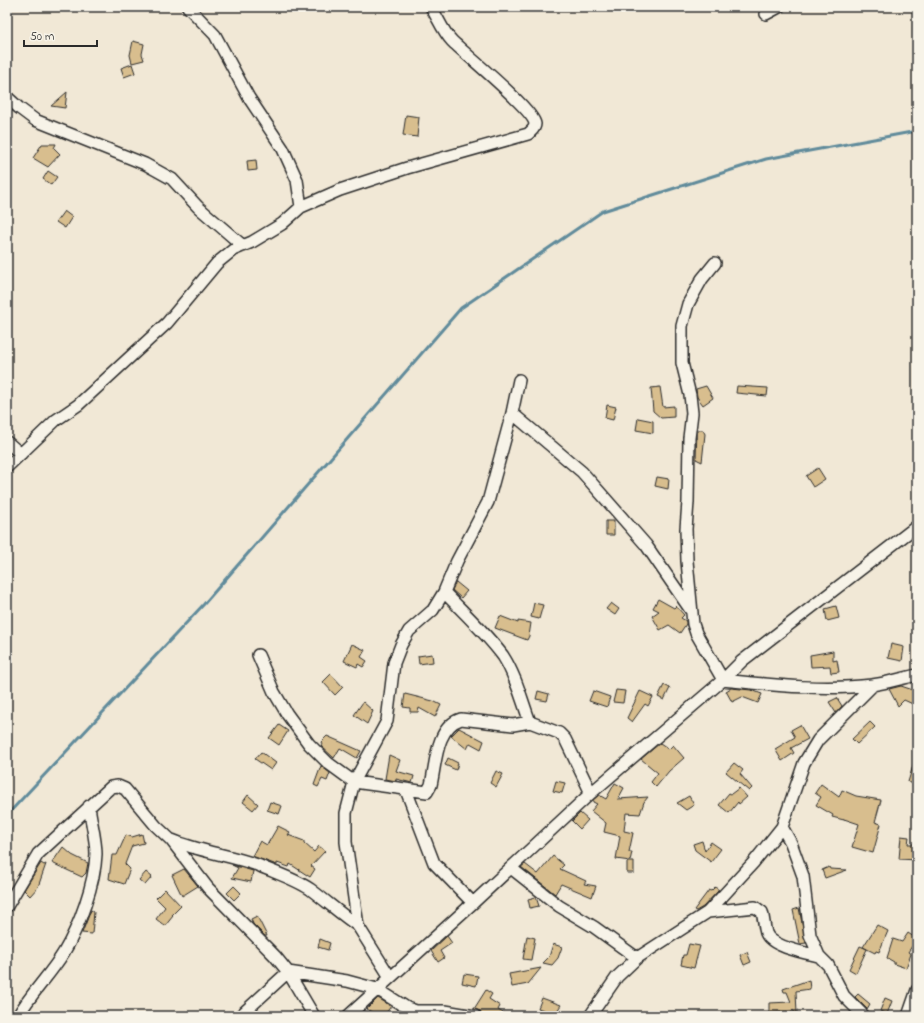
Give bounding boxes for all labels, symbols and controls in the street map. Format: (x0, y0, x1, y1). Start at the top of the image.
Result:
scale bar (24, 22, 97, 48)
text: 50 m (30, 28, 54, 46)

